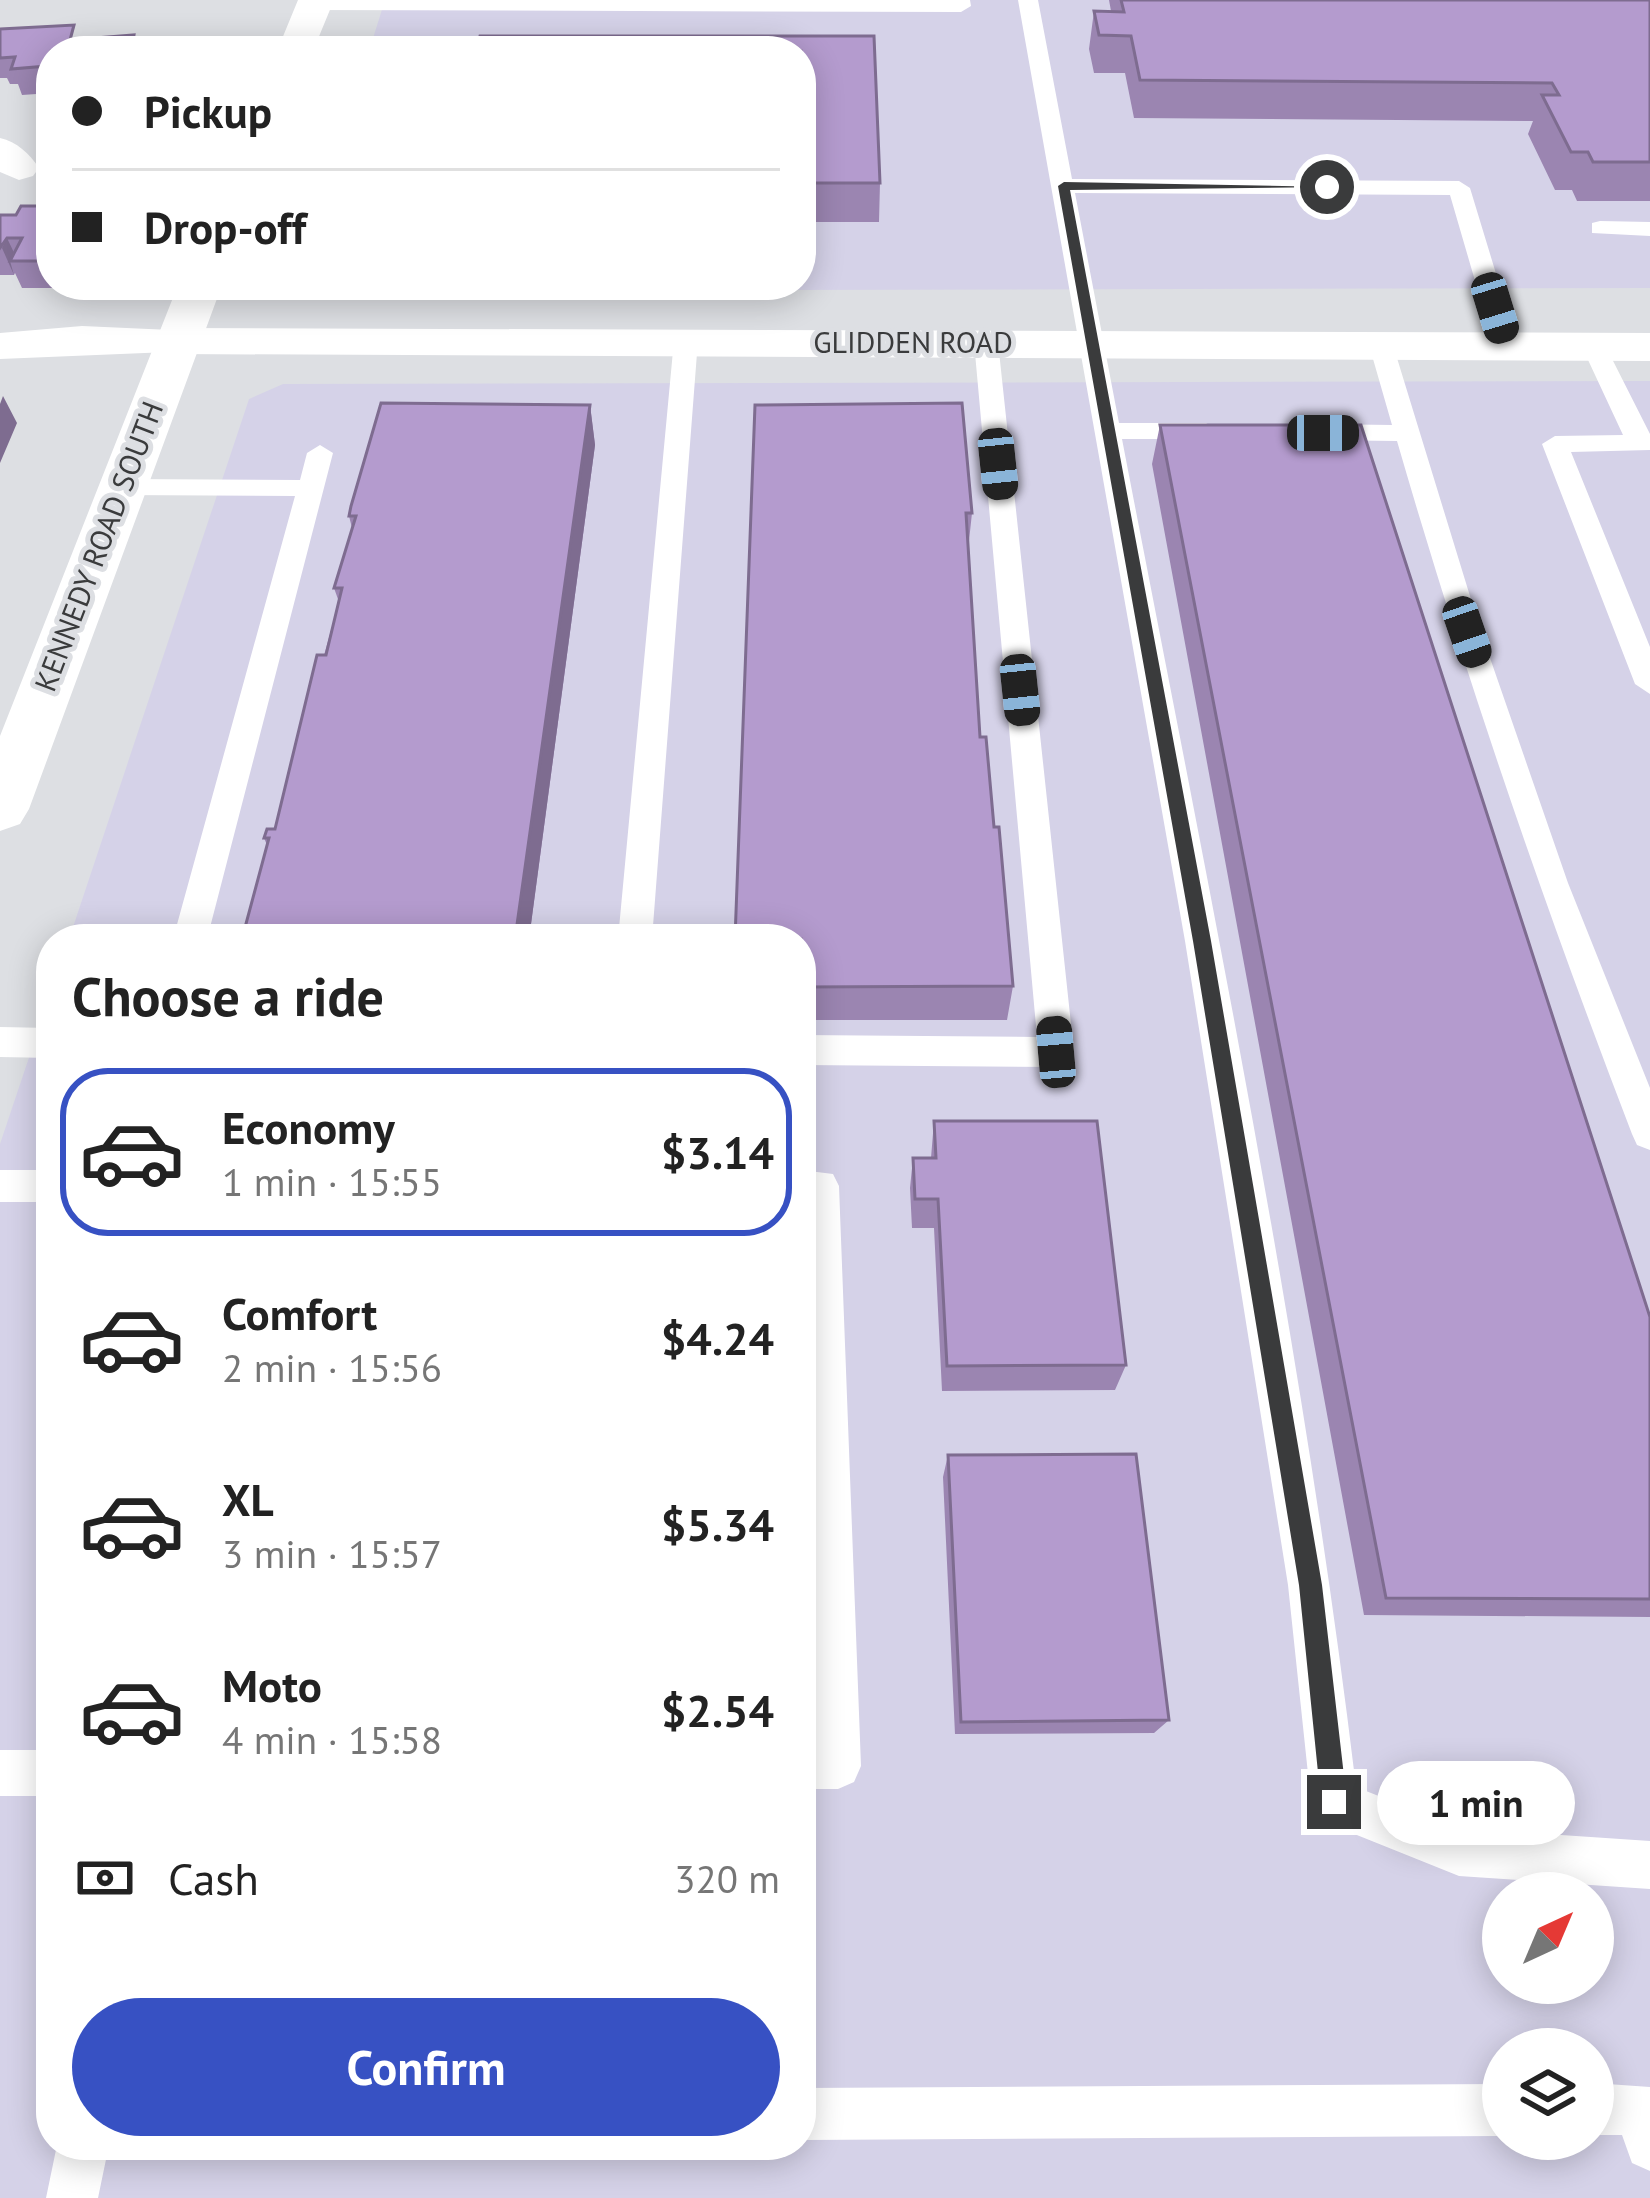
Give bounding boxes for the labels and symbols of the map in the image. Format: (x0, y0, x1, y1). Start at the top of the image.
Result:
route start (1300, 160, 1354, 214)
car (1467, 268, 1523, 348)
street label: GLIDDEN ROAD (813, 322, 1013, 361)
street label: KENNEDY ROAD SOUTH (25, 395, 171, 697)
car (1287, 415, 1359, 451)
car (976, 426, 1020, 502)
car (1438, 592, 1496, 672)
car (998, 652, 1042, 728)
car (1035, 1015, 1077, 1089)
callout: 1 min (1376, 1760, 1574, 1844)
route end (1307, 1775, 1361, 1829)
north arrow (1482, 1872, 1614, 2004)

